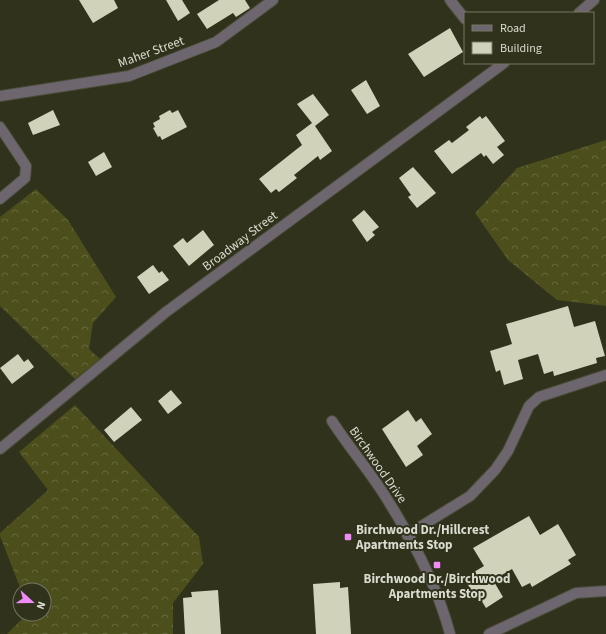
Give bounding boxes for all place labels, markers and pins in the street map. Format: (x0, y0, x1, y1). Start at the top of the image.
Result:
place label: Birchwood Dr./Hillcrest Apartments Stop (355, 521, 489, 554)
marker: Birchwood Dr./Hillcrest Apartments Stop (343, 532, 353, 542)
marker: Birchwood Dr./Birchwood Apartments Stop (432, 560, 442, 570)
place label: Birchwood Dr./Birchwood Apartments Stop (364, 570, 510, 603)

